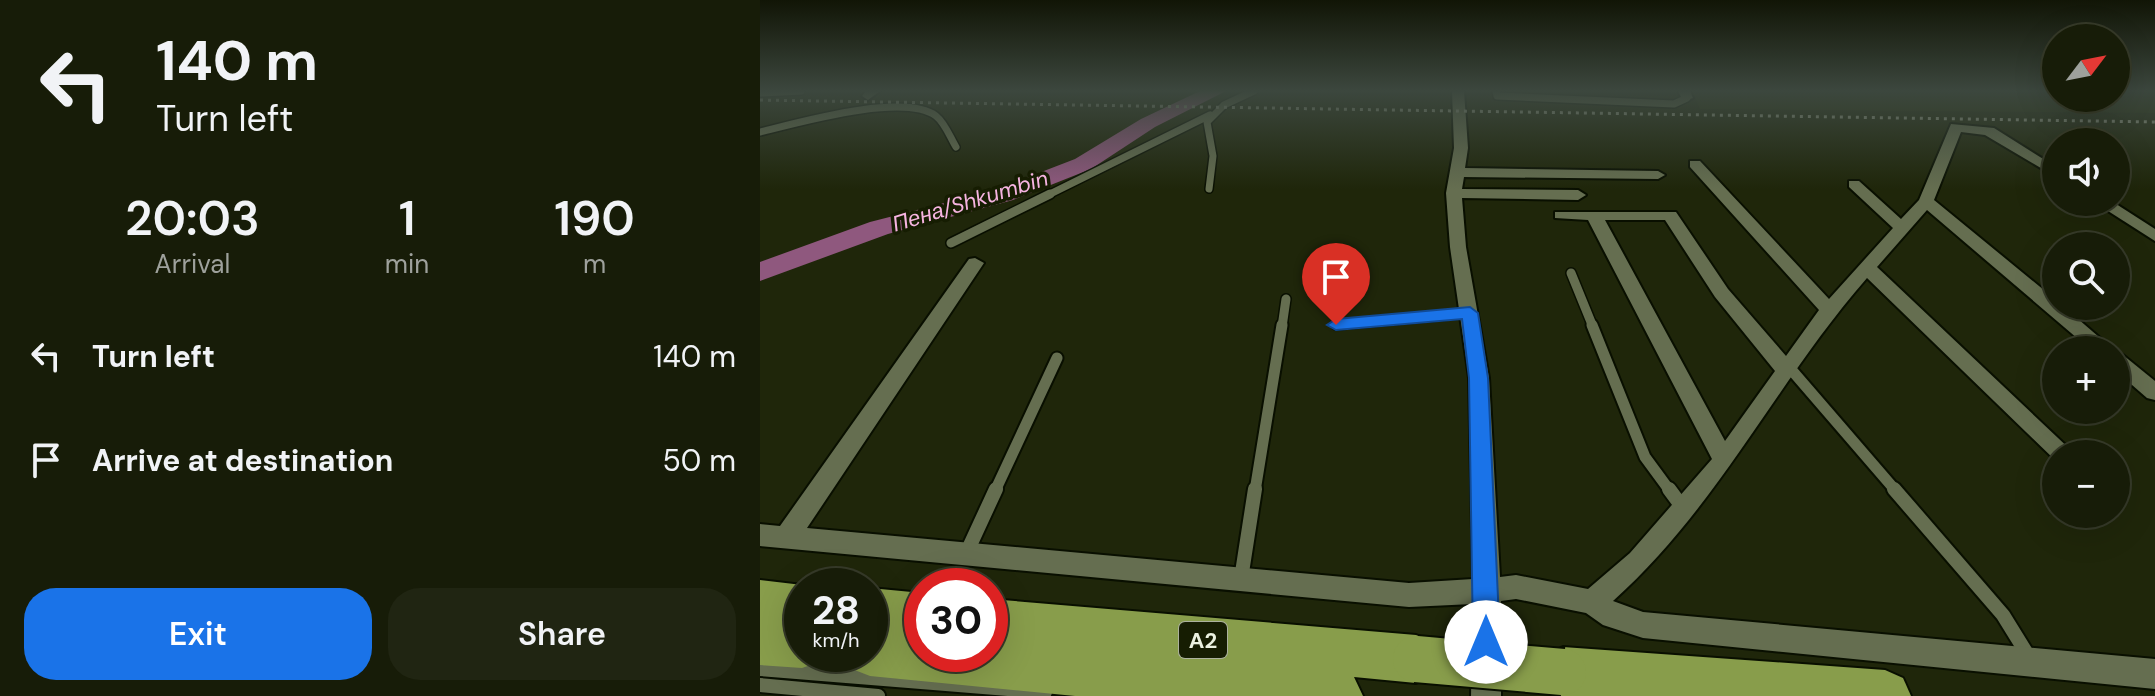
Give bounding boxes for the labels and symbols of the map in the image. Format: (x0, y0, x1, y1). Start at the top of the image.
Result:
north arrow (2042, 24, 2130, 112)
water label: Пена/Shkumbin (889, 164, 1051, 238)
pin (1302, 243, 1370, 325)
speed limit sign: 30 (904, 568, 1008, 672)
position arrow (1444, 600, 1528, 684)
road number: A2 (1179, 622, 1227, 658)

